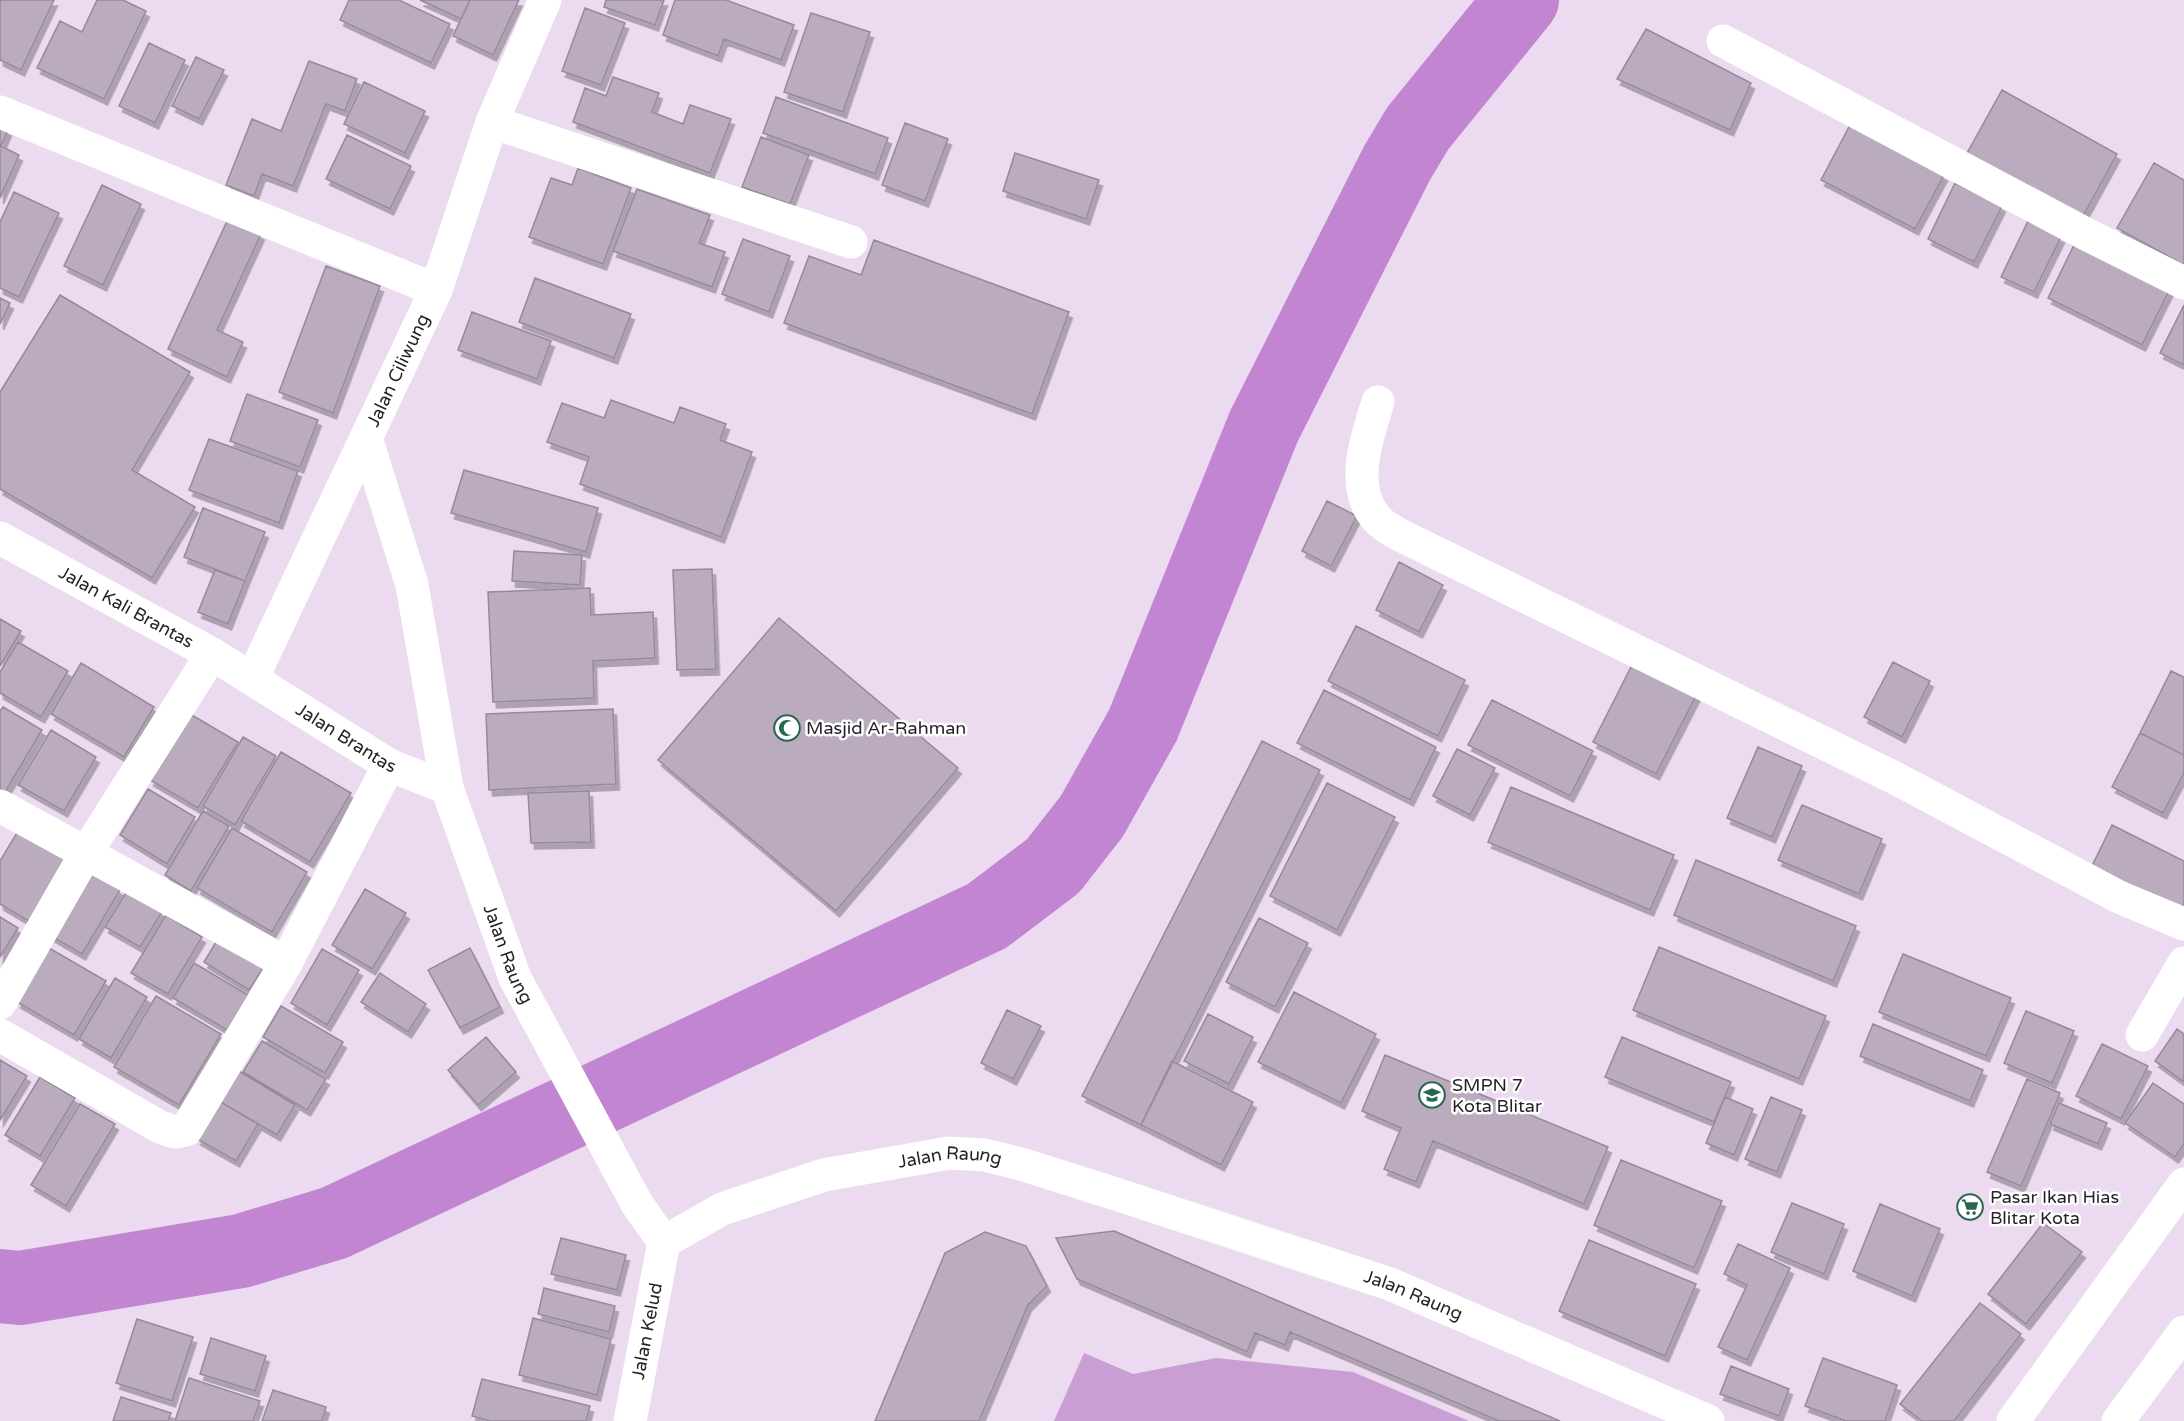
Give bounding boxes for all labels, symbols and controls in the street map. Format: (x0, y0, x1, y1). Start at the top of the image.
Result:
street label: Jalan Ciliwung (362, 310, 434, 430)
street label: Jalan Kali Brantas (55, 561, 198, 653)
street label: Jalan Brantas (292, 698, 399, 778)
mosque icon: Masjid Ar-Rahman (772, 713, 802, 743)
place label: Masjid Ar-Rahman (806, 717, 966, 739)
street label: Jalan Raung (479, 902, 538, 1008)
place label: SMPN 7 Kota Blitar (1452, 1074, 1542, 1117)
school or university icon: SMPN 7 Kota Blitar (1417, 1080, 1447, 1110)
street label: Jalan Raung (896, 1142, 1004, 1173)
place label: Pasar Ikan Hias Blitar Kota (1990, 1186, 2119, 1229)
supermarket icon: Pasar Ikan Hias Blitar Kota (1955, 1192, 1985, 1222)
street label: Jalan Raung (1361, 1265, 1466, 1325)
street label: Jalan Kelud (627, 1281, 667, 1381)

